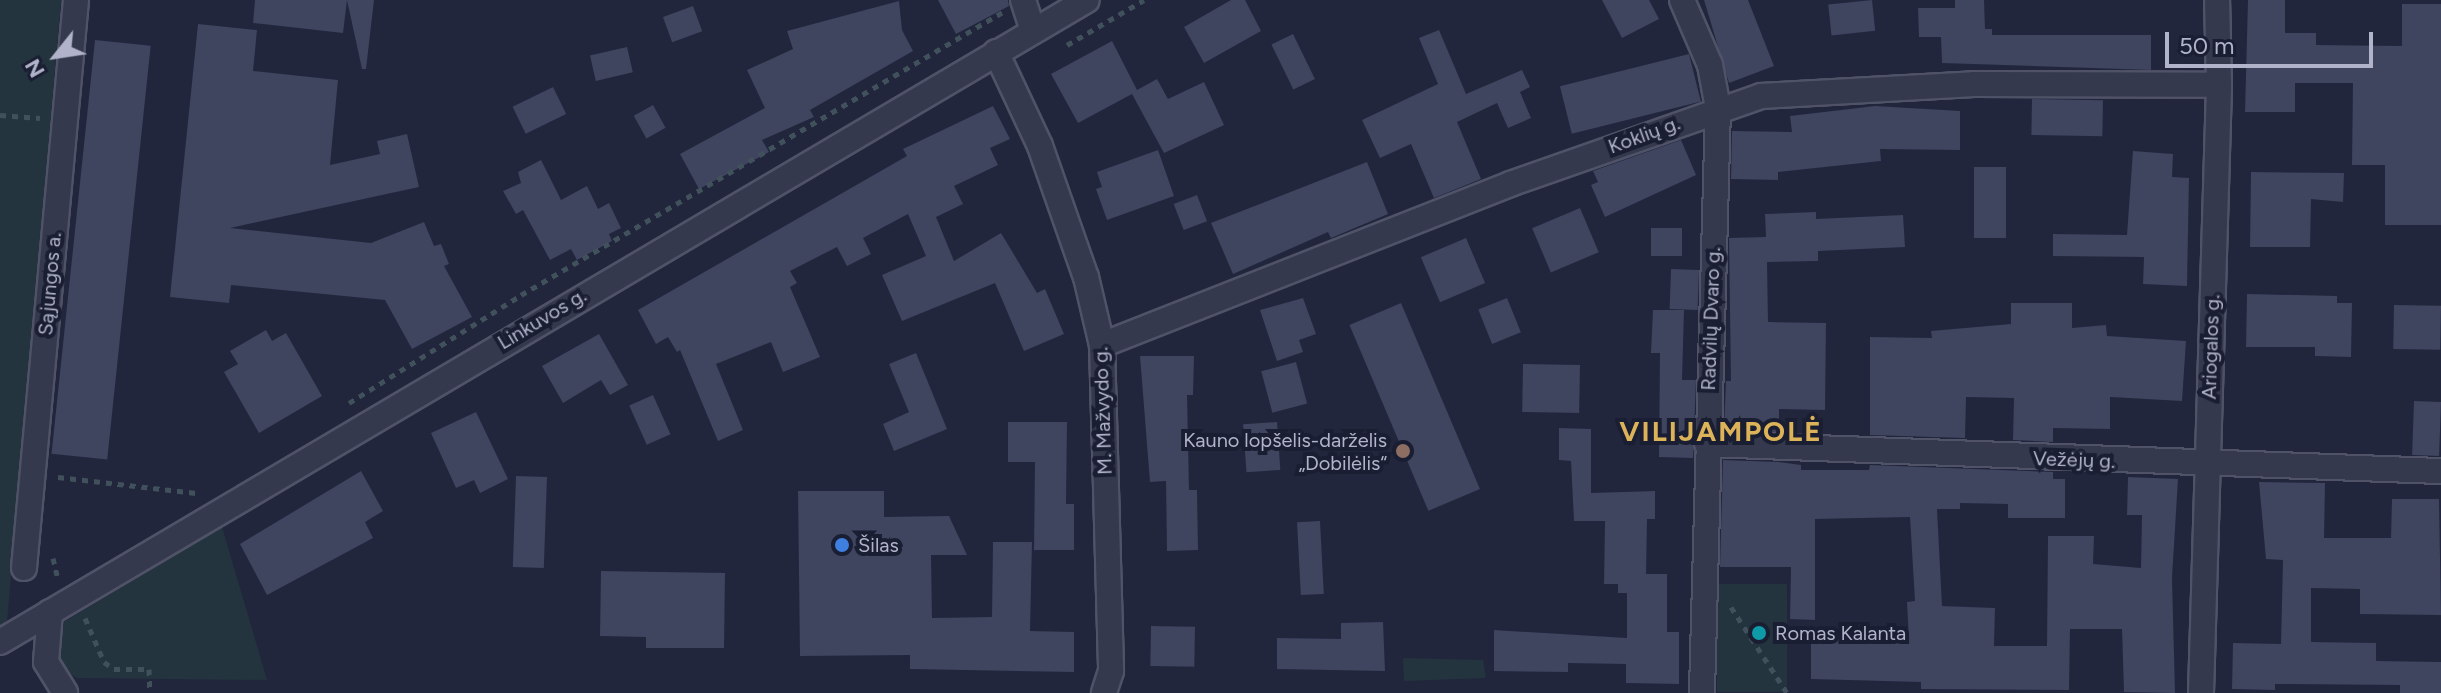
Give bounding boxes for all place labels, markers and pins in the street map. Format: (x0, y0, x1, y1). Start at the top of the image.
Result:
place label: Kauno lopšelis-darželis „Dobilėlis“ (1183, 428, 1387, 475)
marker: Kauno lopšelis-darželis „Dobilėlis“ (1394, 442, 1412, 460)
place label: Šilas (858, 533, 899, 557)
marker: Šilas (833, 536, 851, 554)
place label: Romas Kalanta (1775, 621, 1906, 645)
marker: Romas Kalanta (1750, 624, 1768, 642)

